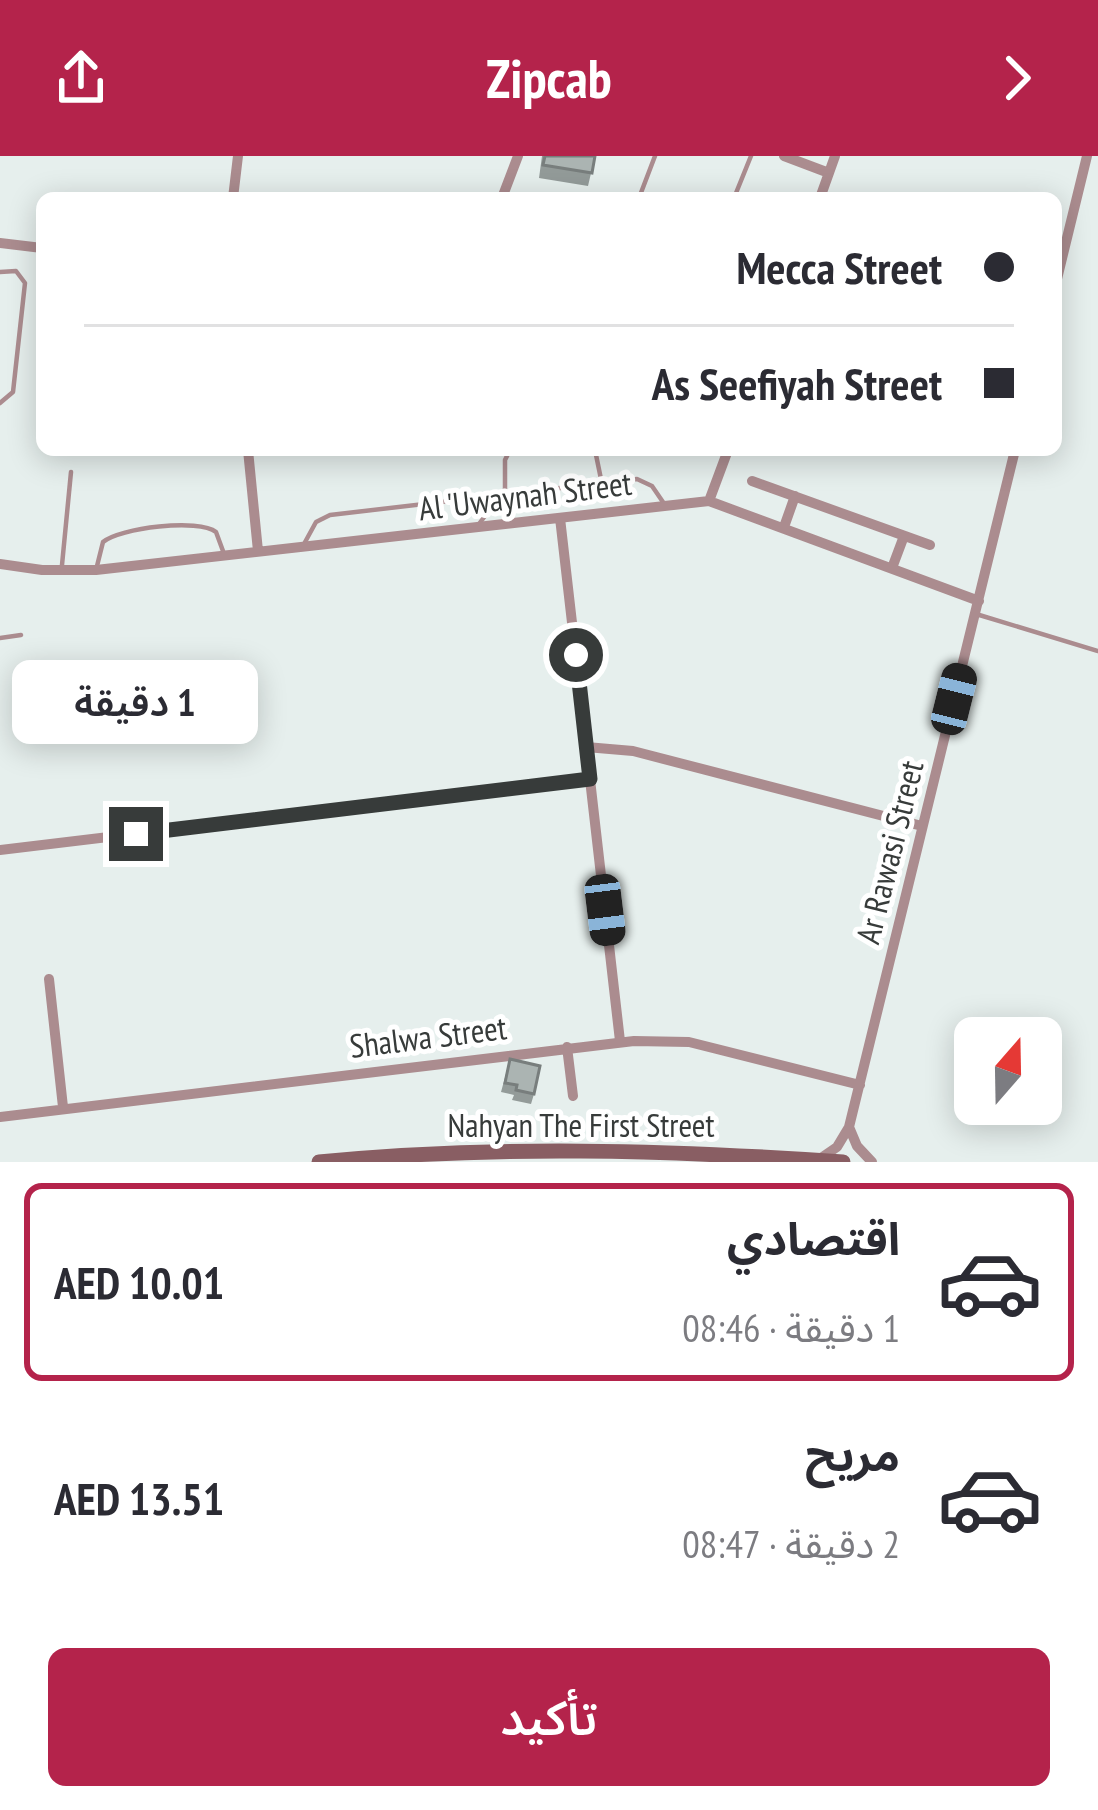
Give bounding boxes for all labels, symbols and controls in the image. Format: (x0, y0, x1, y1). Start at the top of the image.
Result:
text: Zipcab (486, 43, 612, 113)
icon: share (48, 45, 114, 111)
icon: forward (984, 45, 1050, 111)
text: Mecca Street (736, 238, 942, 296)
text: As Seefiyah Street (652, 354, 942, 412)
street label: Al 'Uwaynah Street (416, 461, 634, 529)
route start (549, 628, 603, 682)
callout: 1 دقيقة (13, 660, 259, 744)
car (928, 660, 980, 738)
text: 1 دقيقة (74, 676, 196, 727)
street label: Ar Rawasi Street (846, 756, 932, 948)
route end (109, 807, 163, 861)
car (583, 872, 627, 948)
street label: Shalwa Street (347, 1005, 509, 1067)
north arrow (954, 1017, 1062, 1125)
map controls (954, 1017, 1062, 1125)
street label: Nahyan The First Street (448, 1103, 714, 1146)
text: اقتصادي (727, 1209, 900, 1267)
icon: car (936, 1228, 1044, 1336)
text: AED 10.01 (54, 1253, 224, 1311)
text: 1 دقيقة · 08:46 (682, 1302, 900, 1353)
text: مريح (805, 1425, 900, 1483)
icon: car (936, 1444, 1044, 1552)
text: AED 13.51 (54, 1469, 224, 1527)
text: 2 دقيقة · 08:47 (682, 1518, 900, 1569)
button: تأكيد (48, 1648, 1050, 1786)

